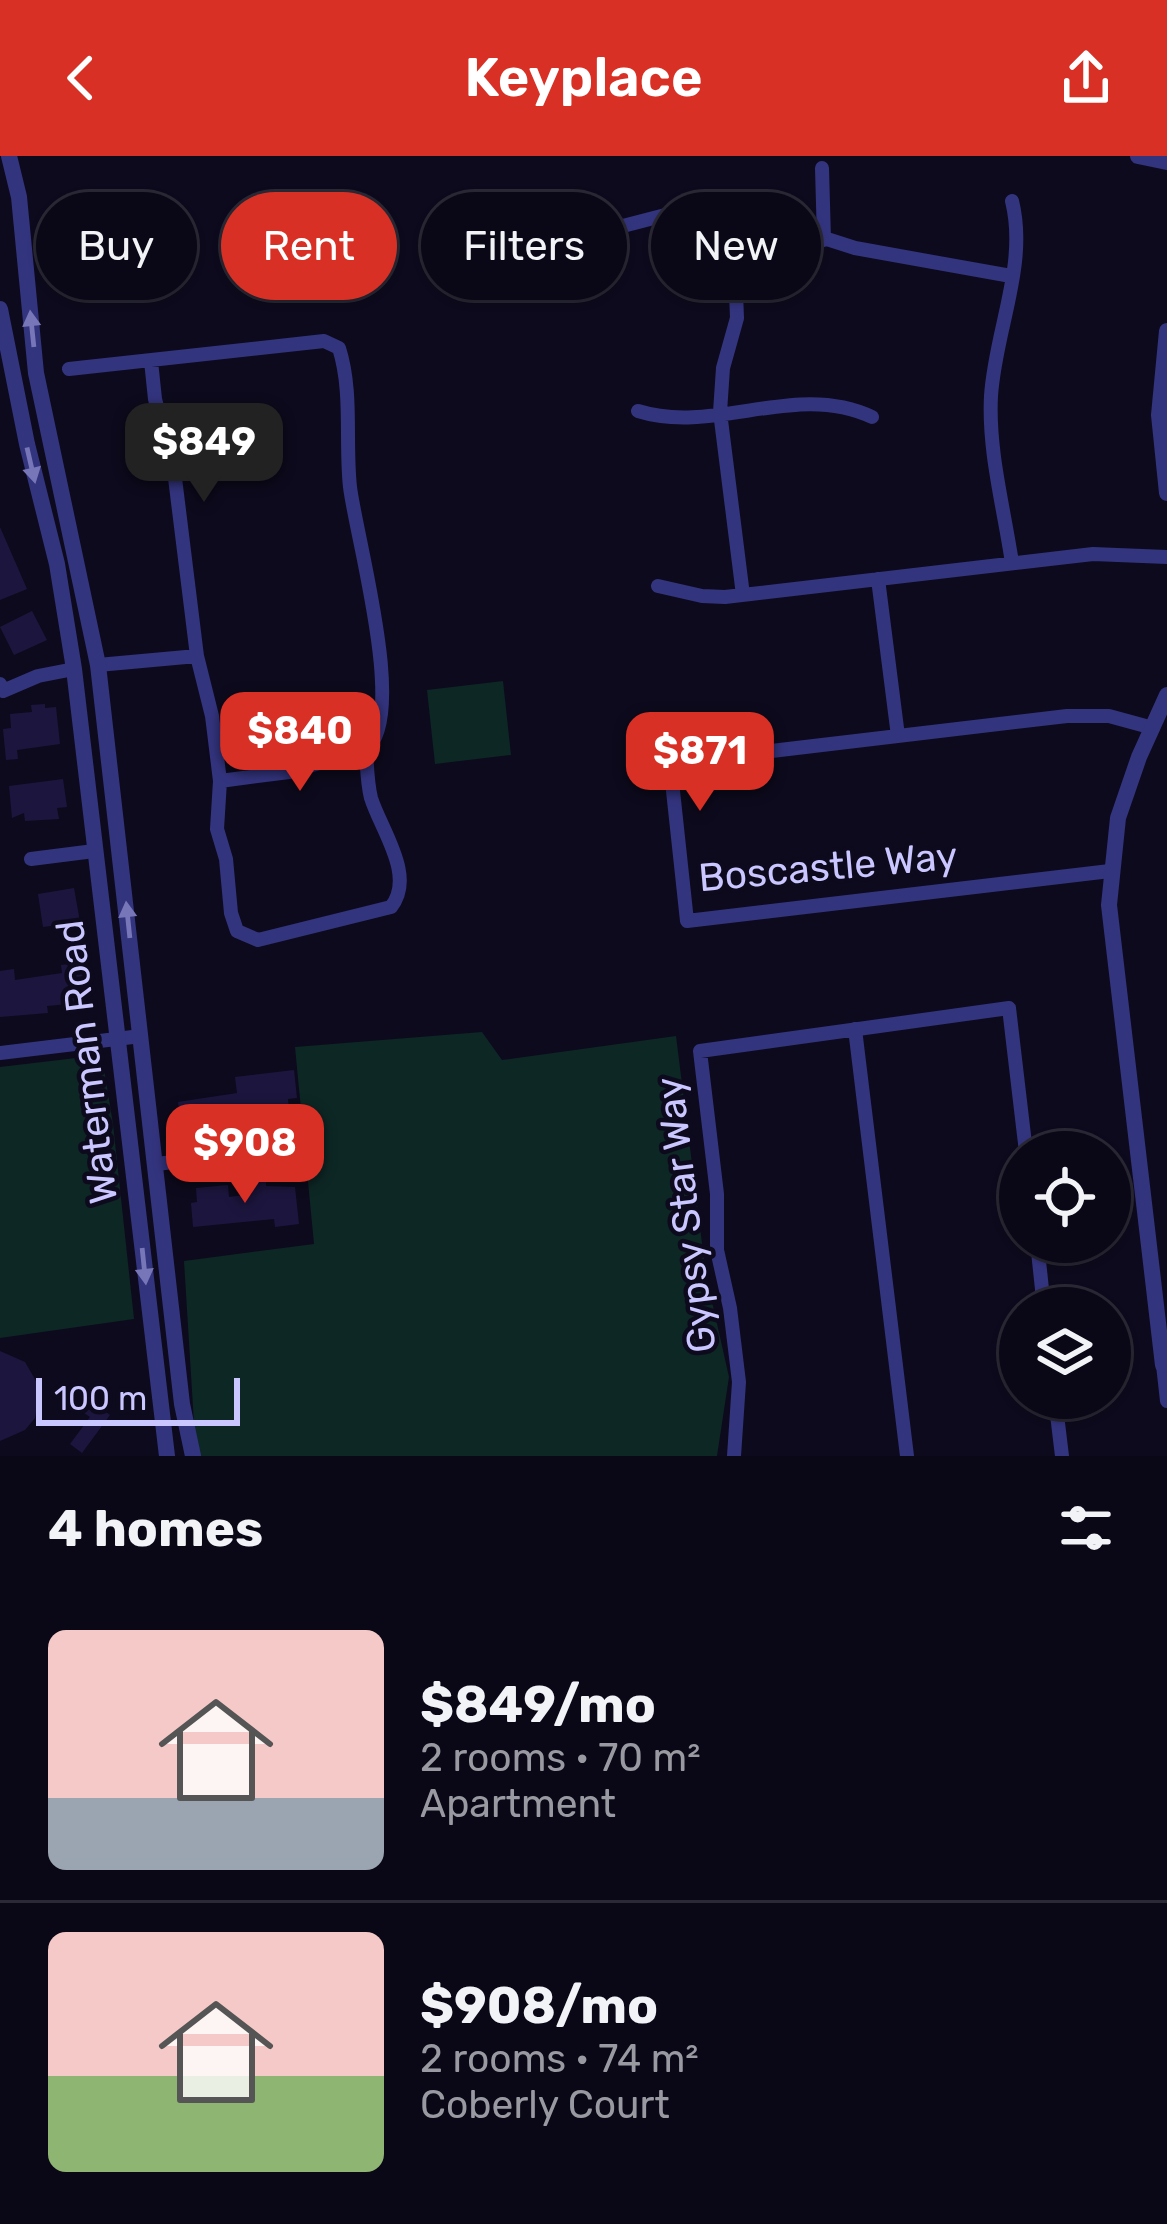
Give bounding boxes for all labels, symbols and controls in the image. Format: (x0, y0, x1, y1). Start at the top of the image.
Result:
icon: back (48, 45, 114, 111)
icon: share (1053, 45, 1119, 111)
text: Keyplace (464, 46, 703, 110)
chip: Buy (36, 192, 197, 300)
chip: Rent (221, 192, 397, 300)
chip: Filters (421, 192, 627, 300)
chip: New (651, 192, 821, 300)
one-way arrow (22, 310, 41, 347)
pin: $849 (133, 403, 275, 505)
text: $849 (152, 419, 256, 465)
one-way arrow (23, 446, 42, 484)
pin: $840 (229, 692, 371, 794)
text: $840 (247, 708, 353, 754)
pin: $871 (629, 712, 771, 814)
text: $871 (653, 728, 747, 774)
street label: Boscastle Way (697, 833, 959, 901)
one-way arrow (118, 901, 137, 938)
street label: Waterman Road (47, 918, 127, 1206)
street label: Gypsy Star Way (646, 1075, 726, 1355)
pin: $908 (174, 1104, 316, 1206)
text: $908 (193, 1120, 297, 1166)
map controls (999, 1131, 1131, 1419)
button: locate (999, 1131, 1131, 1263)
one-way arrow (135, 1248, 154, 1285)
button: layers (999, 1287, 1131, 1419)
scale bar (36, 1372, 240, 1425)
text: 100 m (54, 1379, 147, 1418)
icon: filters (1053, 1495, 1119, 1561)
text: 4 homes (48, 1498, 263, 1559)
text: $849/mo (420, 1674, 656, 1735)
icon: home (144, 1678, 288, 1822)
text: 2 rooms · 70 m² (420, 1735, 701, 1781)
text: Apartment (420, 1781, 616, 1827)
text: $908/mo (420, 1975, 658, 2036)
icon: home (144, 1980, 288, 2124)
text: 2 rooms · 74 m² (420, 2036, 699, 2082)
text: Coberly Court (420, 2082, 670, 2128)

